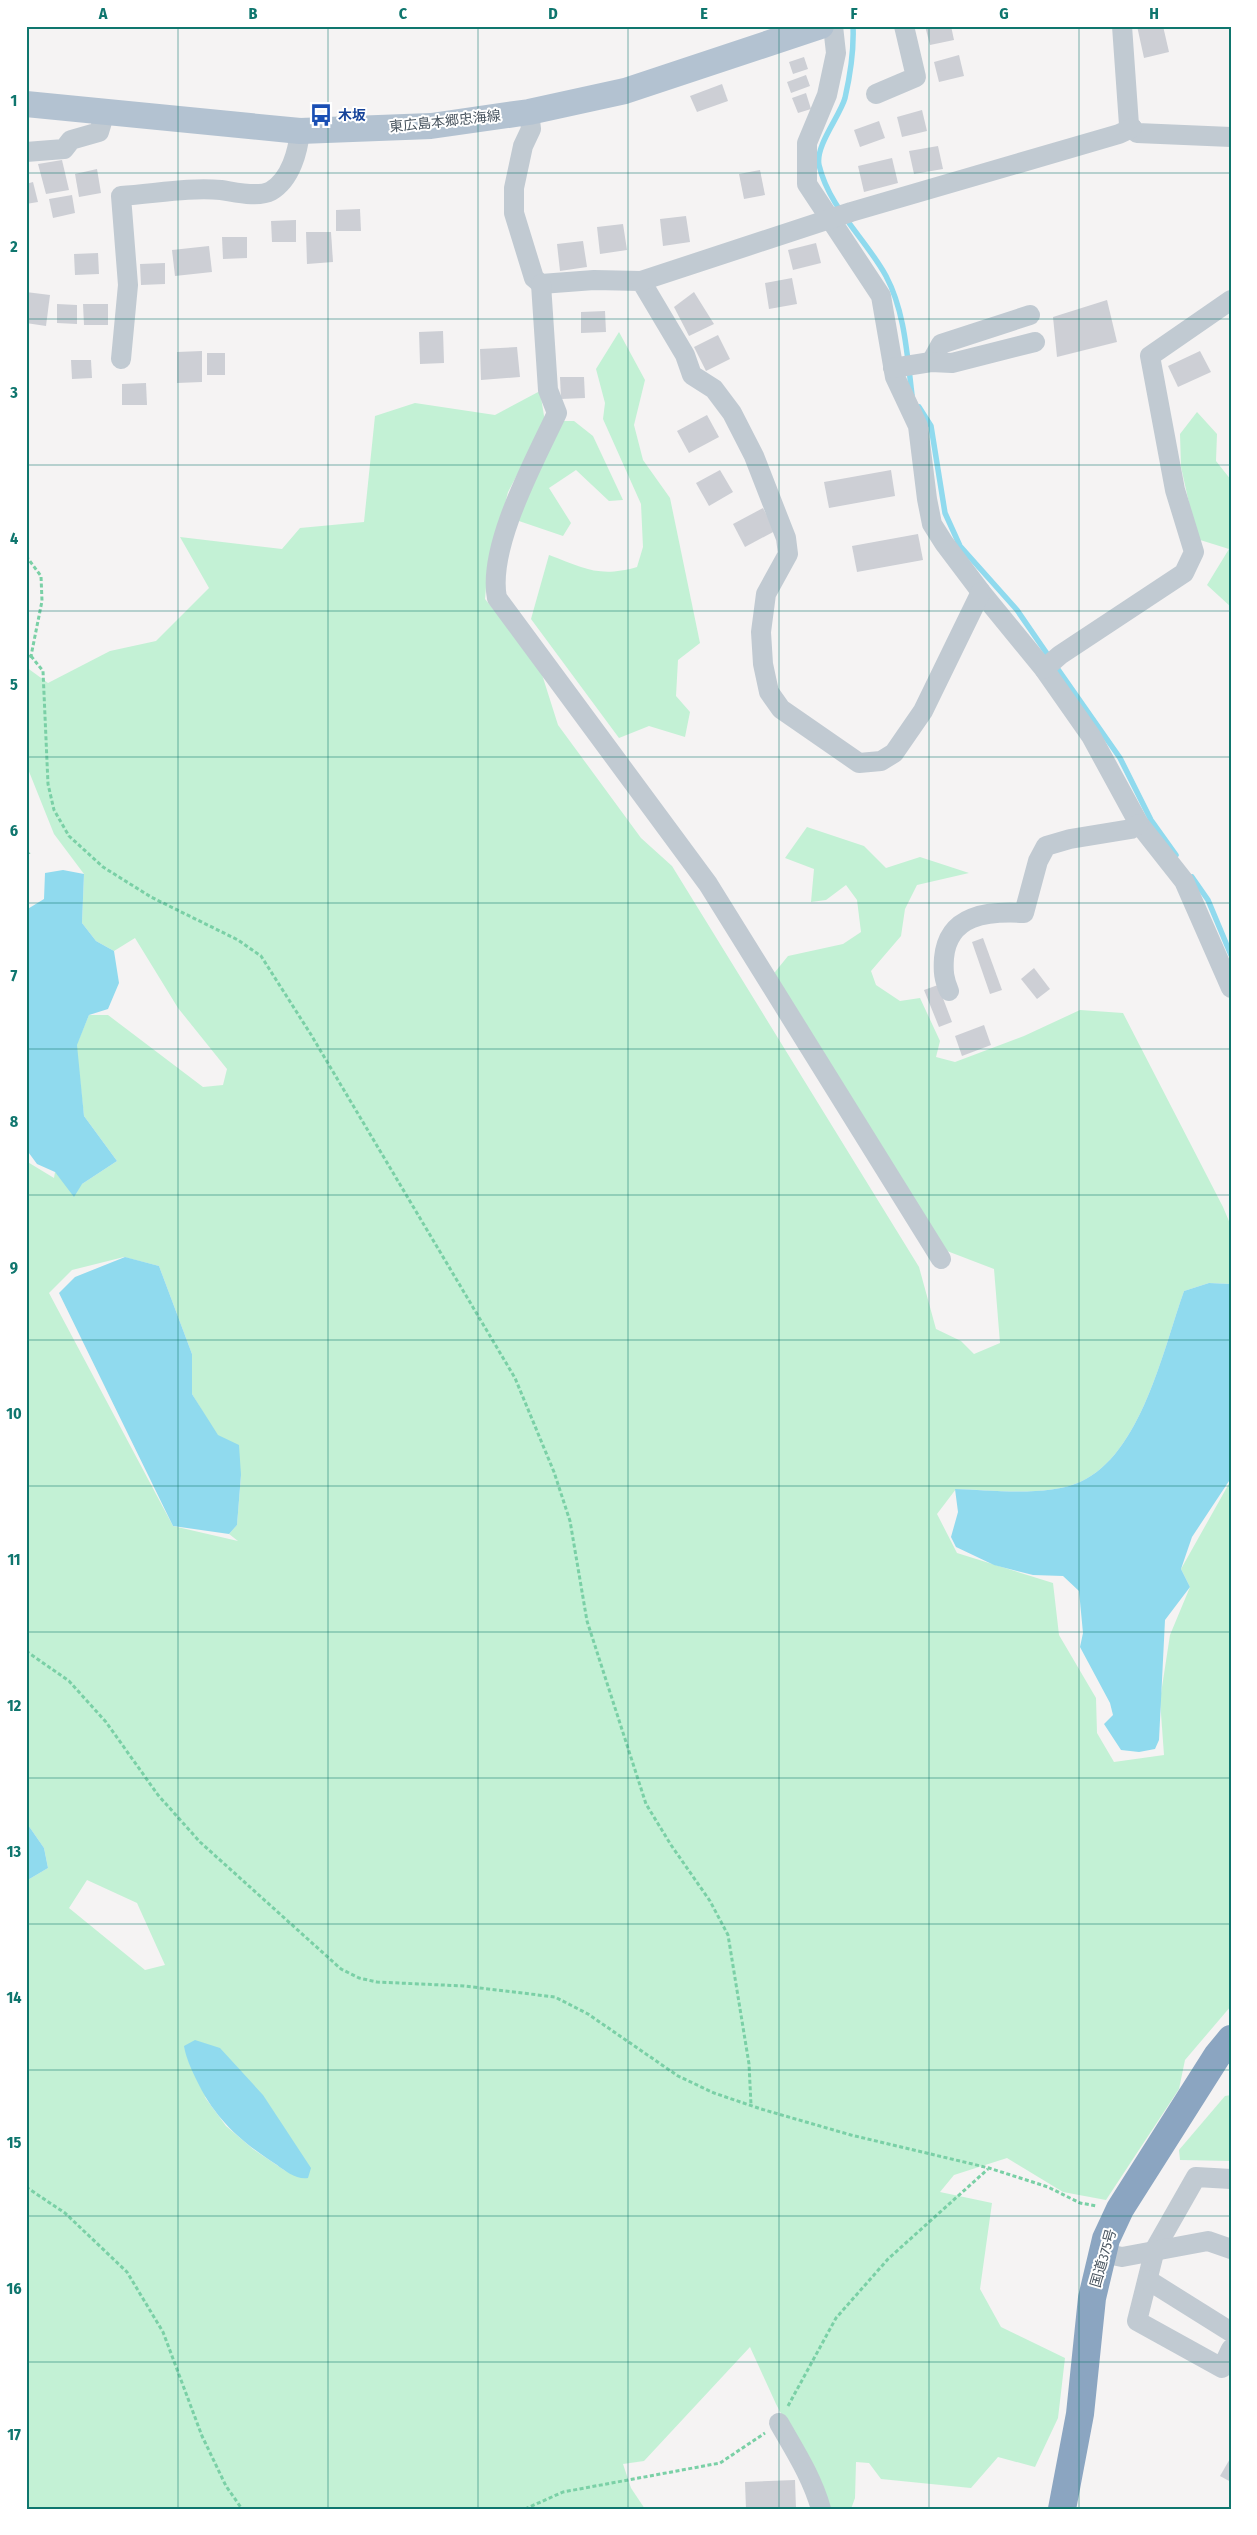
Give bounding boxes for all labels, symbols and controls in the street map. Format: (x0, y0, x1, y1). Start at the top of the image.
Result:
text: A (98, 4, 108, 23)
text: B (249, 4, 258, 23)
text: C (399, 4, 408, 23)
text: D (548, 4, 558, 23)
text: E (700, 4, 708, 23)
text: F (850, 4, 858, 23)
text: G (999, 4, 1009, 23)
text: H (1149, 4, 1159, 23)
text: 1 (11, 91, 17, 110)
bus stop icon: 木坂 (308, 102, 334, 128)
place label: 木坂 (338, 107, 366, 124)
street label: 東広島本郷忠海線 (388, 107, 502, 136)
text: 2 (9, 237, 18, 256)
text: 3 (9, 383, 18, 402)
text: 4 (10, 529, 18, 548)
text: 5 (10, 675, 18, 694)
text: 6 (10, 821, 18, 840)
text: 7 (11, 966, 18, 985)
text: 8 (10, 1112, 19, 1131)
text: 9 (10, 1258, 18, 1277)
text: 10 (6, 1404, 22, 1423)
text: 11 (7, 1550, 21, 1569)
text: 12 (7, 1696, 22, 1715)
text: 13 (7, 1842, 22, 1861)
text: 14 (7, 1988, 22, 2007)
text: 15 (7, 2133, 21, 2152)
street label: 国道375号 (1087, 2227, 1120, 2289)
text: 16 (6, 2279, 22, 2298)
text: 17 (7, 2425, 21, 2444)

